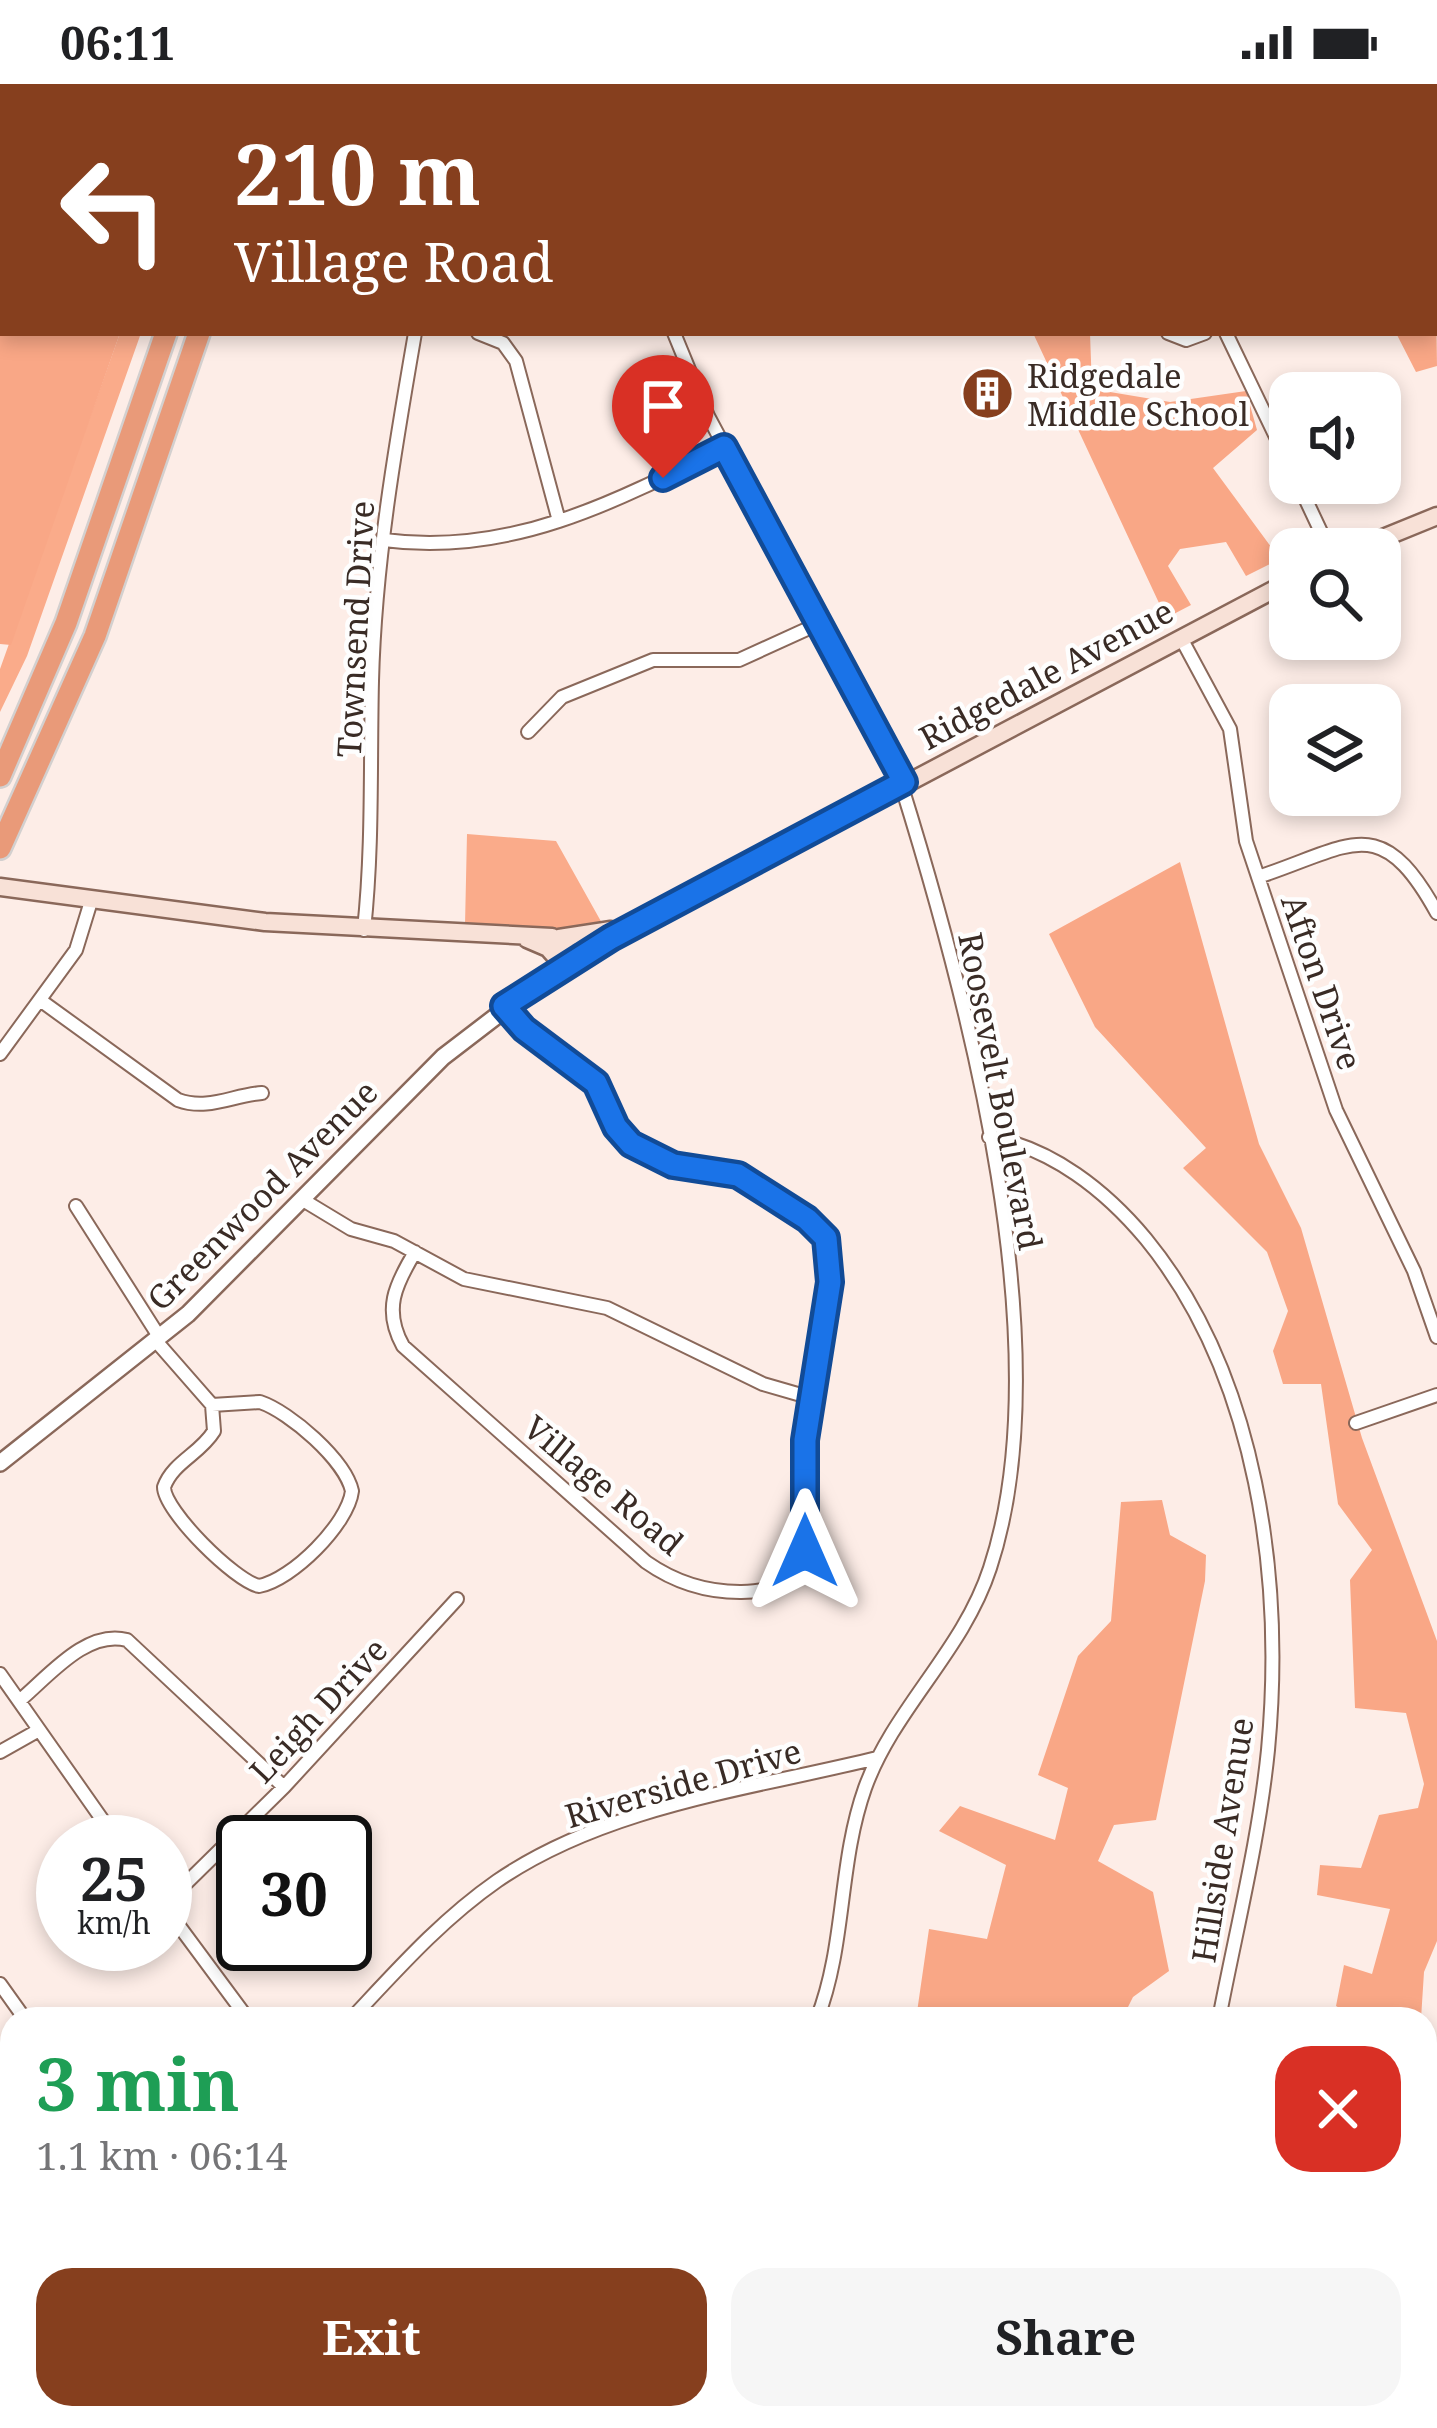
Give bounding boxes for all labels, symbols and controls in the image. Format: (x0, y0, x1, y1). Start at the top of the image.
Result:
text: 06:11 (60, 12, 175, 73)
text: 210 m (234, 115, 481, 230)
icon: left (36, 132, 192, 288)
text: Village Road (234, 224, 554, 298)
place label: Ridgedale Middle School (1027, 353, 1249, 436)
pin (612, 355, 714, 478)
building icon: Ridgedale Middle School (960, 366, 1016, 422)
map controls (1269, 372, 1401, 816)
button: sound (1269, 372, 1401, 504)
icon: arrive (630, 373, 696, 439)
street label: Townsend Drive (326, 500, 384, 758)
button: search (1269, 528, 1401, 660)
street label: Ridgedale Avenue (911, 588, 1181, 760)
button: layers (1269, 684, 1401, 816)
street label: Afton Drive (1271, 888, 1373, 1076)
street label: Roosevelt Boulevard (948, 928, 1054, 1254)
street label: Greenwood Avenue (137, 1070, 387, 1320)
street label: Village Road (515, 1405, 693, 1565)
position arrow (742, 1488, 868, 1614)
street label: Leigh Drive (239, 1628, 397, 1792)
street label: Hillside Avenue (1180, 1714, 1264, 1966)
street label: Riverside Drive (560, 1728, 806, 1838)
speed limit sign: 30 (216, 1815, 372, 1971)
text: 25 (80, 1837, 148, 1919)
text: km/h (77, 1902, 151, 1943)
text: 3 min (36, 2034, 240, 2132)
button: close (1275, 2046, 1401, 2172)
text: 1.1 km · 06:14 (36, 2128, 288, 2181)
button: Exit (36, 2268, 707, 2406)
button: Share (731, 2268, 1401, 2406)

